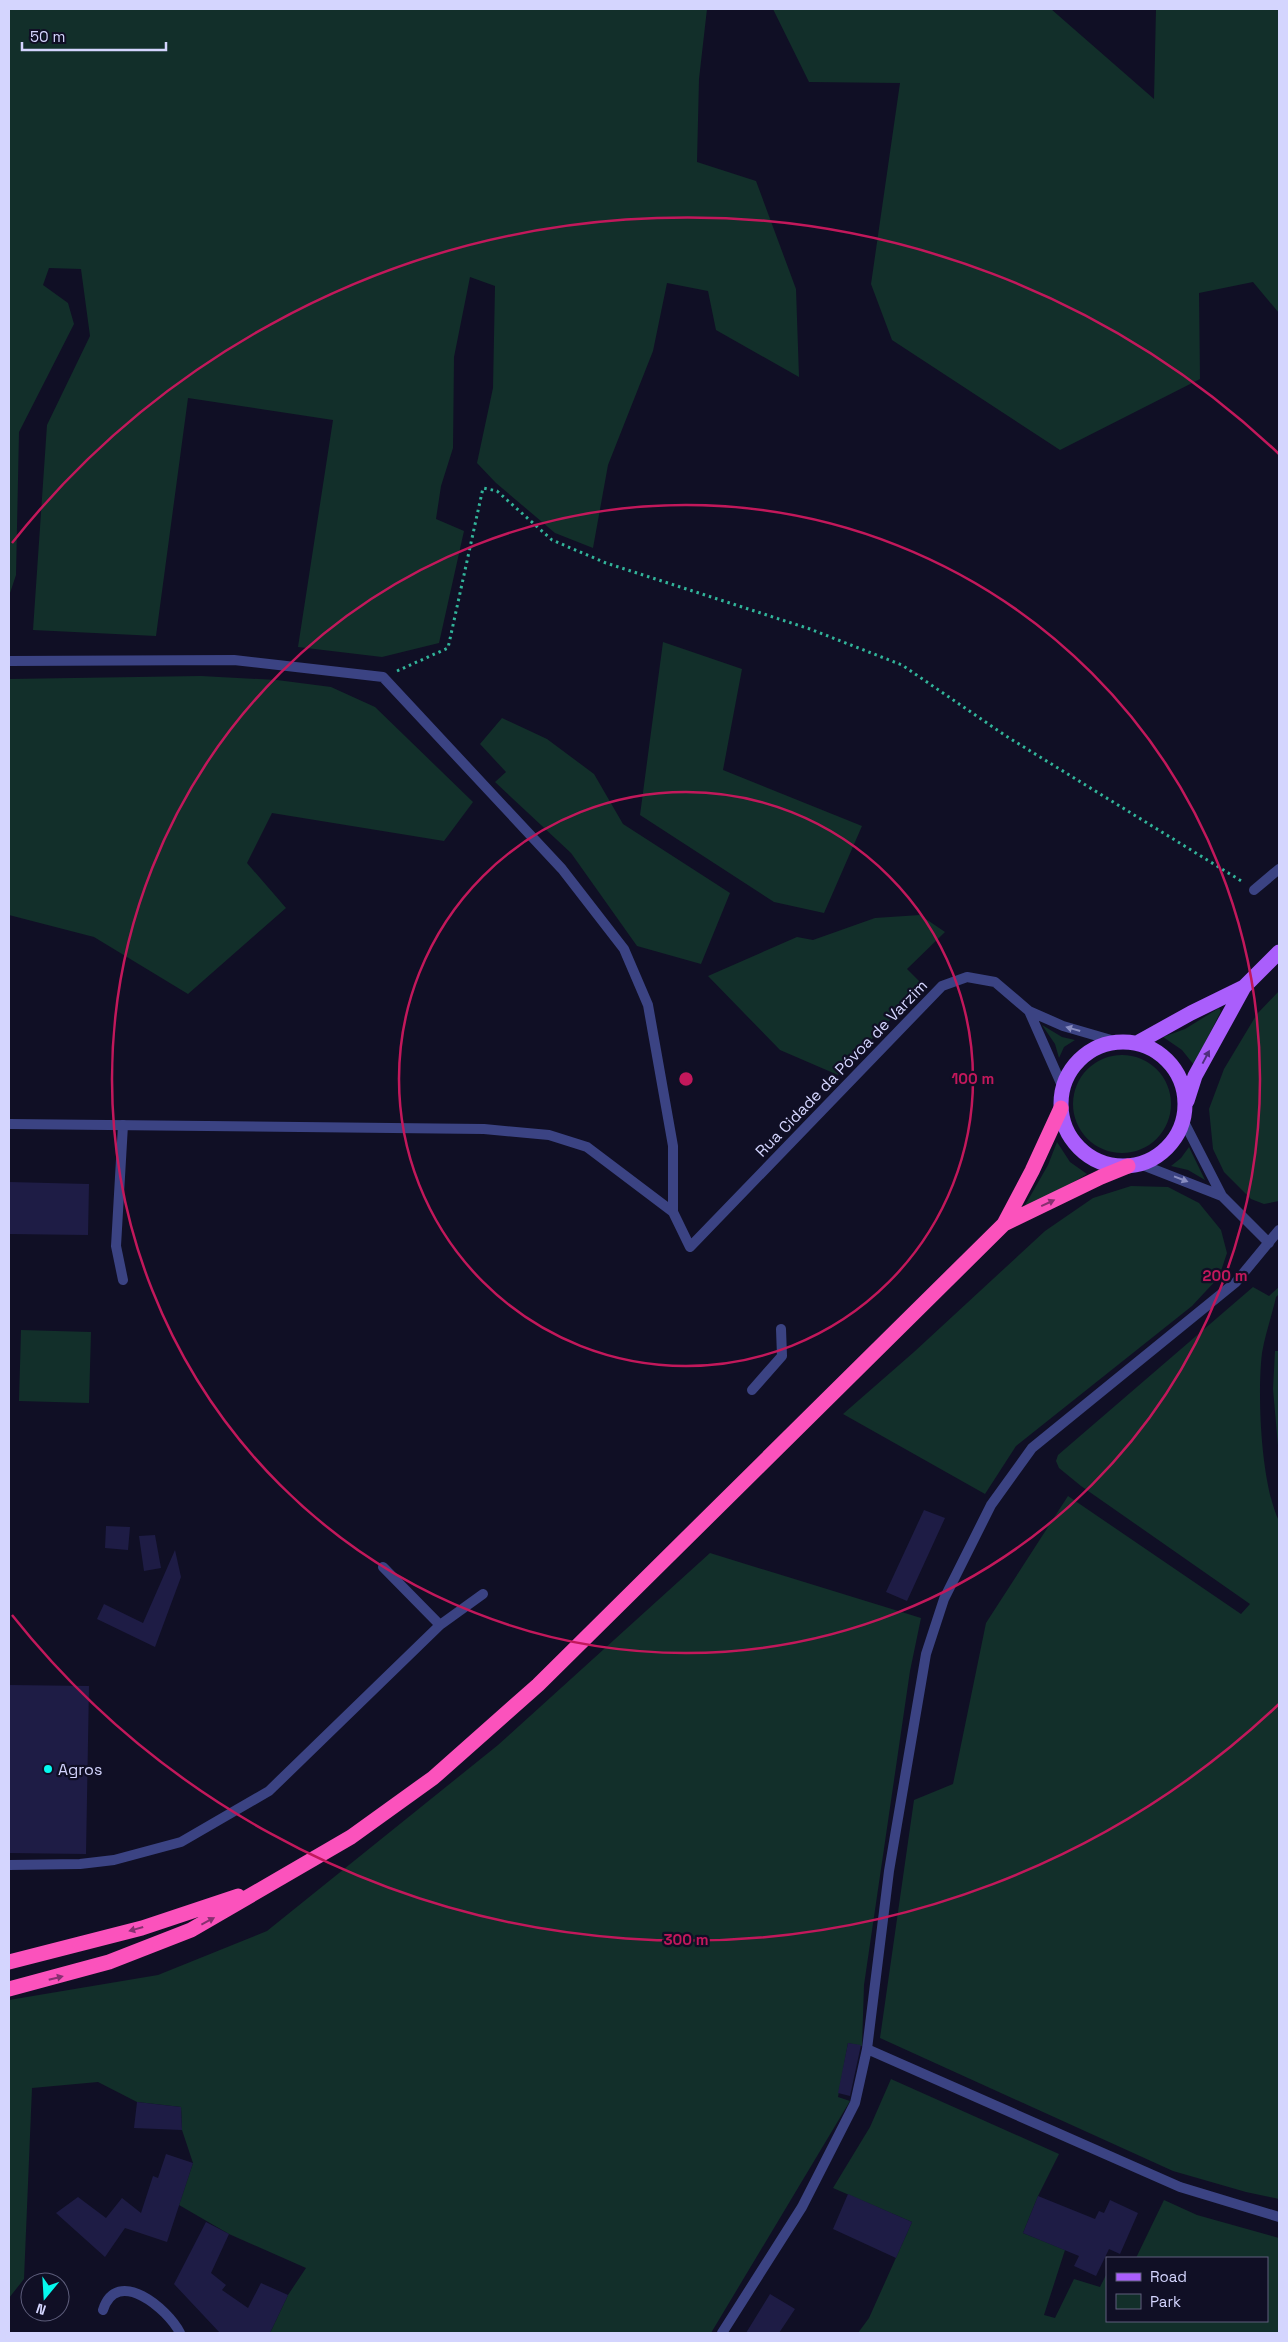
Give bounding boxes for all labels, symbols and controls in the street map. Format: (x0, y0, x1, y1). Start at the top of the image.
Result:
scale bar (22, 20, 166, 52)
text: 50 m (30, 27, 65, 46)
street label: Rua Cidade da Póvoa de Varzim (751, 975, 932, 1162)
one-way arrow (1065, 1024, 1080, 1032)
one-way arrow (1202, 1049, 1210, 1064)
text: 100 m (952, 1069, 994, 1088)
centre of rings (677, 1070, 695, 1088)
one-way arrow (1174, 1176, 1189, 1183)
one-way arrow (1041, 1199, 1055, 1207)
text: 200 m (1203, 1266, 1247, 1285)
place label: Agros (58, 1759, 102, 1780)
marker: Agros (42, 1763, 54, 1775)
one-way arrow (201, 1917, 215, 1925)
one-way arrow (128, 1926, 143, 1934)
text: 300 m (663, 1930, 709, 1949)
one-way arrow (49, 1974, 64, 1982)
legend (1106, 2257, 1268, 2322)
text: Road (1150, 2267, 1187, 2286)
north arrow (20, 2272, 70, 2322)
text: Park (1150, 2292, 1181, 2311)
text: N (34, 2299, 48, 2319)

